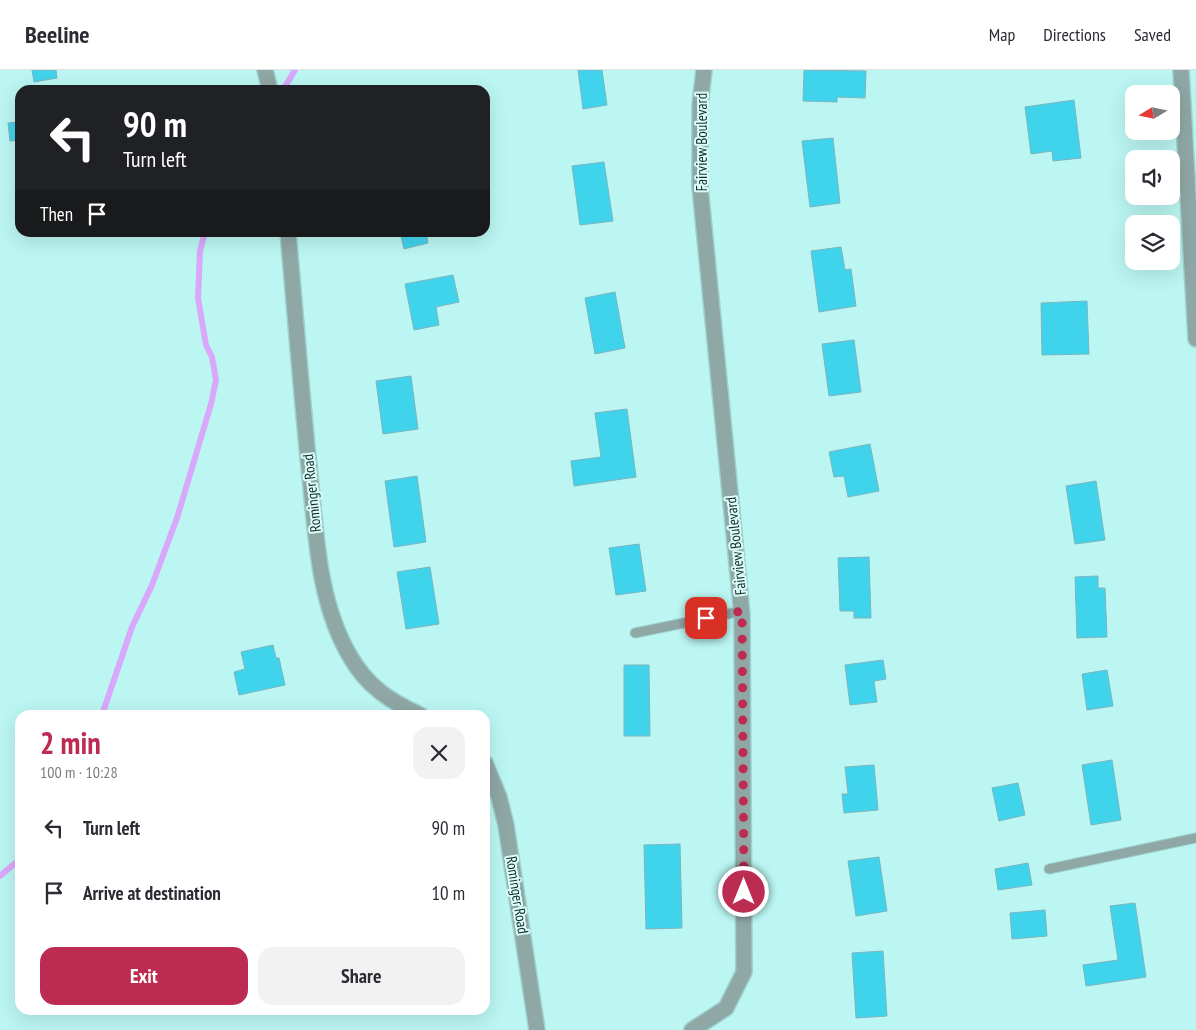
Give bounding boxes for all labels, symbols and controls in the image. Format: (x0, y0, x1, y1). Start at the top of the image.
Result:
text: Beeline (25, 19, 90, 50)
text: Map (989, 23, 1015, 46)
text: Directions (1043, 23, 1106, 46)
text: Saved (1134, 23, 1171, 46)
north arrow (1125, 85, 1180, 140)
map controls (1125, 85, 1180, 270)
street label: Fairview Boulevard (692, 93, 711, 191)
text: 90 m (123, 101, 187, 147)
icon: left (40, 105, 105, 170)
text: Turn left (123, 145, 187, 173)
button: sound (1125, 150, 1180, 205)
icon: arrive (83, 200, 111, 228)
text: Then (40, 202, 73, 226)
button: layers (1125, 215, 1180, 270)
street label: Rominger Road (298, 453, 325, 533)
street label: Fairview Boulevard (721, 496, 750, 596)
pin (685, 597, 727, 639)
icon: arrive (692, 604, 720, 632)
text: 2 min (40, 723, 101, 762)
button: close (413, 727, 465, 779)
text: 100 m · 10:28 (40, 762, 118, 782)
icon: left (40, 814, 68, 842)
text: Turn left (83, 816, 140, 840)
text: 90 m (432, 816, 465, 840)
street label: Rominger Road (502, 855, 533, 935)
position arrow (717, 865, 769, 917)
icon: arrive (40, 879, 68, 907)
text: Arrive at destination (83, 881, 221, 905)
text: 10 m (432, 881, 465, 905)
button: Exit (40, 947, 248, 1005)
button: Share (258, 947, 465, 1005)

